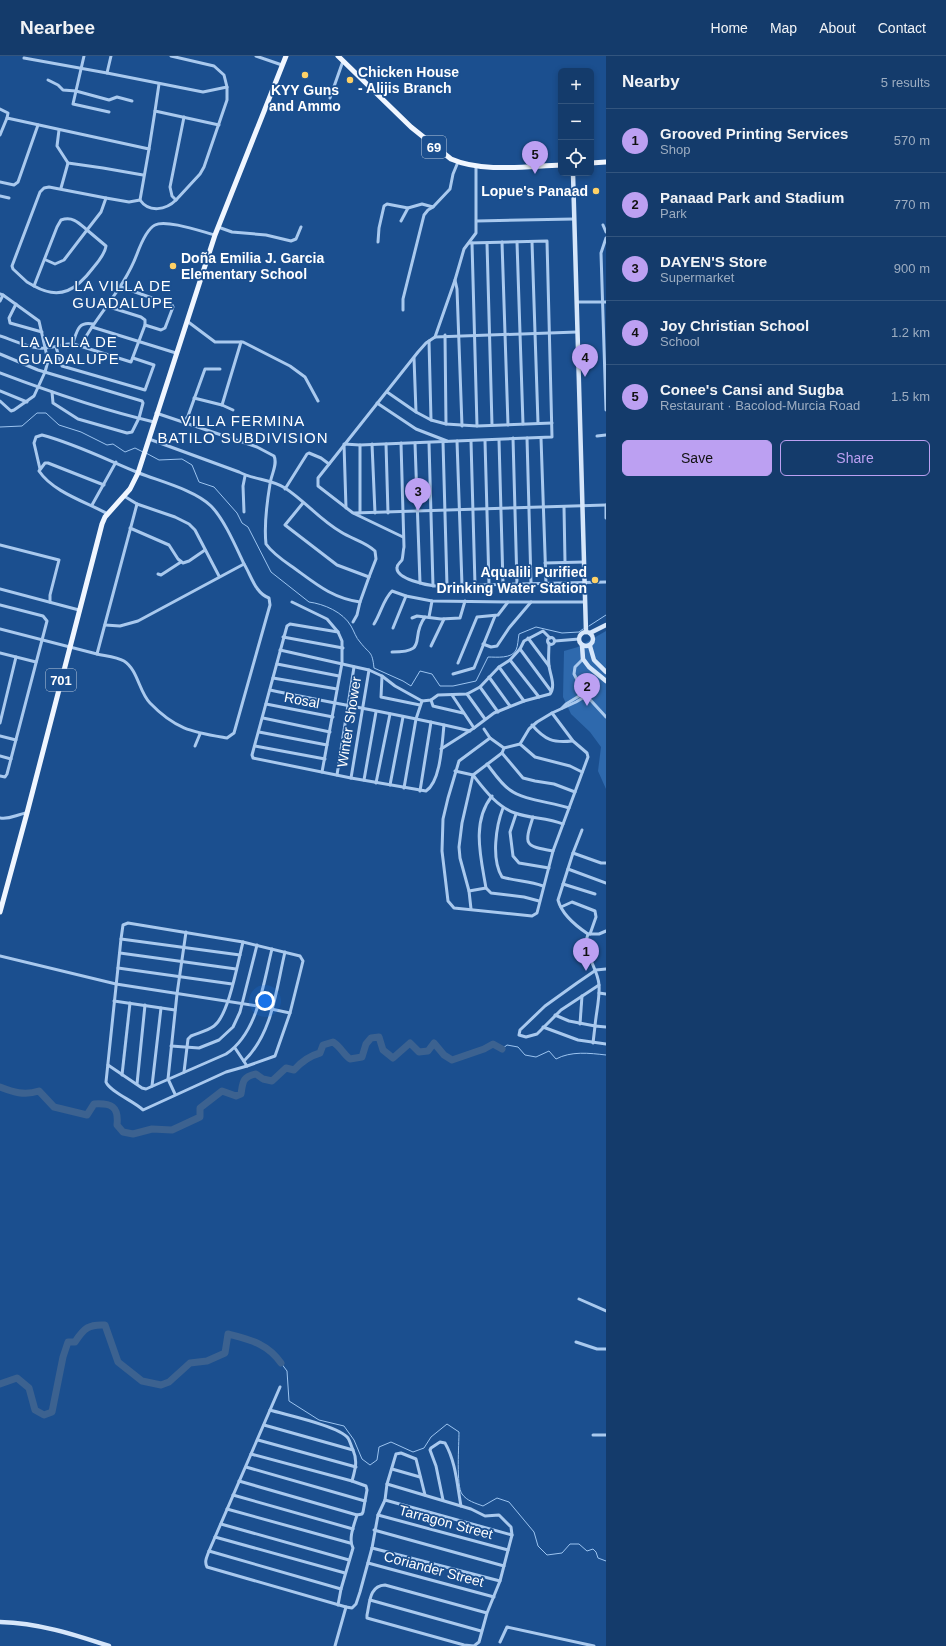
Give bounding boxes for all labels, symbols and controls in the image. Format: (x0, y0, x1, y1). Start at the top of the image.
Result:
text: Nearbee (20, 17, 95, 38)
text: Home (711, 20, 748, 36)
text: Map (770, 20, 797, 36)
text: About (819, 20, 856, 36)
text: Contact (878, 20, 926, 36)
place label: Chicken House - Alijis Branch (358, 64, 459, 96)
map controls (558, 68, 594, 176)
button: + (558, 68, 594, 104)
marker: KYY Guns and Ammo (300, 70, 310, 80)
text: Nearby (622, 72, 680, 91)
marker: Chicken House - Alijis Branch (345, 75, 355, 85)
text: 5 results (881, 75, 930, 90)
place label: KYY Guns and Ammo (269, 82, 341, 114)
button: − (558, 104, 594, 140)
text: Grooved Printing Services (660, 125, 848, 142)
text: 1 (631, 133, 639, 148)
text: 570 m (894, 133, 930, 148)
road number: 69 (422, 136, 446, 158)
button: locate (558, 140, 594, 176)
pin: 5 (522, 141, 548, 174)
text: Shop (660, 142, 690, 157)
place label: Lopue's Panaad (481, 183, 588, 199)
marker: Lopue's Panaad (591, 186, 601, 196)
text: Panaad Park and Stadium (660, 189, 844, 206)
text: 2 (631, 197, 639, 212)
text: 770 m (894, 197, 930, 212)
text: Park (660, 206, 687, 221)
place label: Doña Emilia J. Garcia Elementary School (181, 250, 324, 282)
text: DAYEN'S Store (660, 253, 767, 270)
marker: Doña Emilia J. Garcia Elementary School (168, 261, 178, 271)
text: 3 (631, 261, 639, 276)
text: 900 m (894, 261, 930, 276)
text: Supermarket (660, 270, 734, 285)
district label: LA VILLA DE GUADALUPE (72, 277, 174, 311)
text: Joy Christian School (660, 317, 809, 334)
text: 4 (631, 325, 639, 340)
text: 1.2 km (891, 325, 930, 340)
district label: LA VILLA DE GUADALUPE (18, 333, 120, 367)
text: School (660, 334, 700, 349)
pin: 4 (572, 344, 598, 377)
text: Conee's Cansi and Sugba (660, 381, 844, 398)
text: 5 (631, 389, 639, 404)
text: 1.5 km (891, 389, 930, 404)
text: Restaurant · Bacolod-Murcia Road (660, 398, 860, 413)
district label: VILLA FERMINA BATILO SUBDIVISION (157, 412, 329, 446)
button: Save (622, 440, 772, 476)
button: Share (780, 440, 930, 476)
pin: 3 (405, 478, 431, 511)
place label: Aqualili Purified Drinking Water Station (437, 564, 587, 596)
marker: Aqualili Purified Drinking Water Station (590, 575, 600, 585)
road number: 701 (46, 669, 76, 691)
pin: 2 (574, 673, 600, 706)
street label: Winter Shower (334, 675, 364, 769)
street label: Rosal (283, 689, 321, 711)
pin: 1 (573, 938, 599, 971)
your location (255, 991, 275, 1011)
street label: Tarragon Street (397, 1502, 495, 1542)
street label: Coriander Street (382, 1548, 486, 1590)

